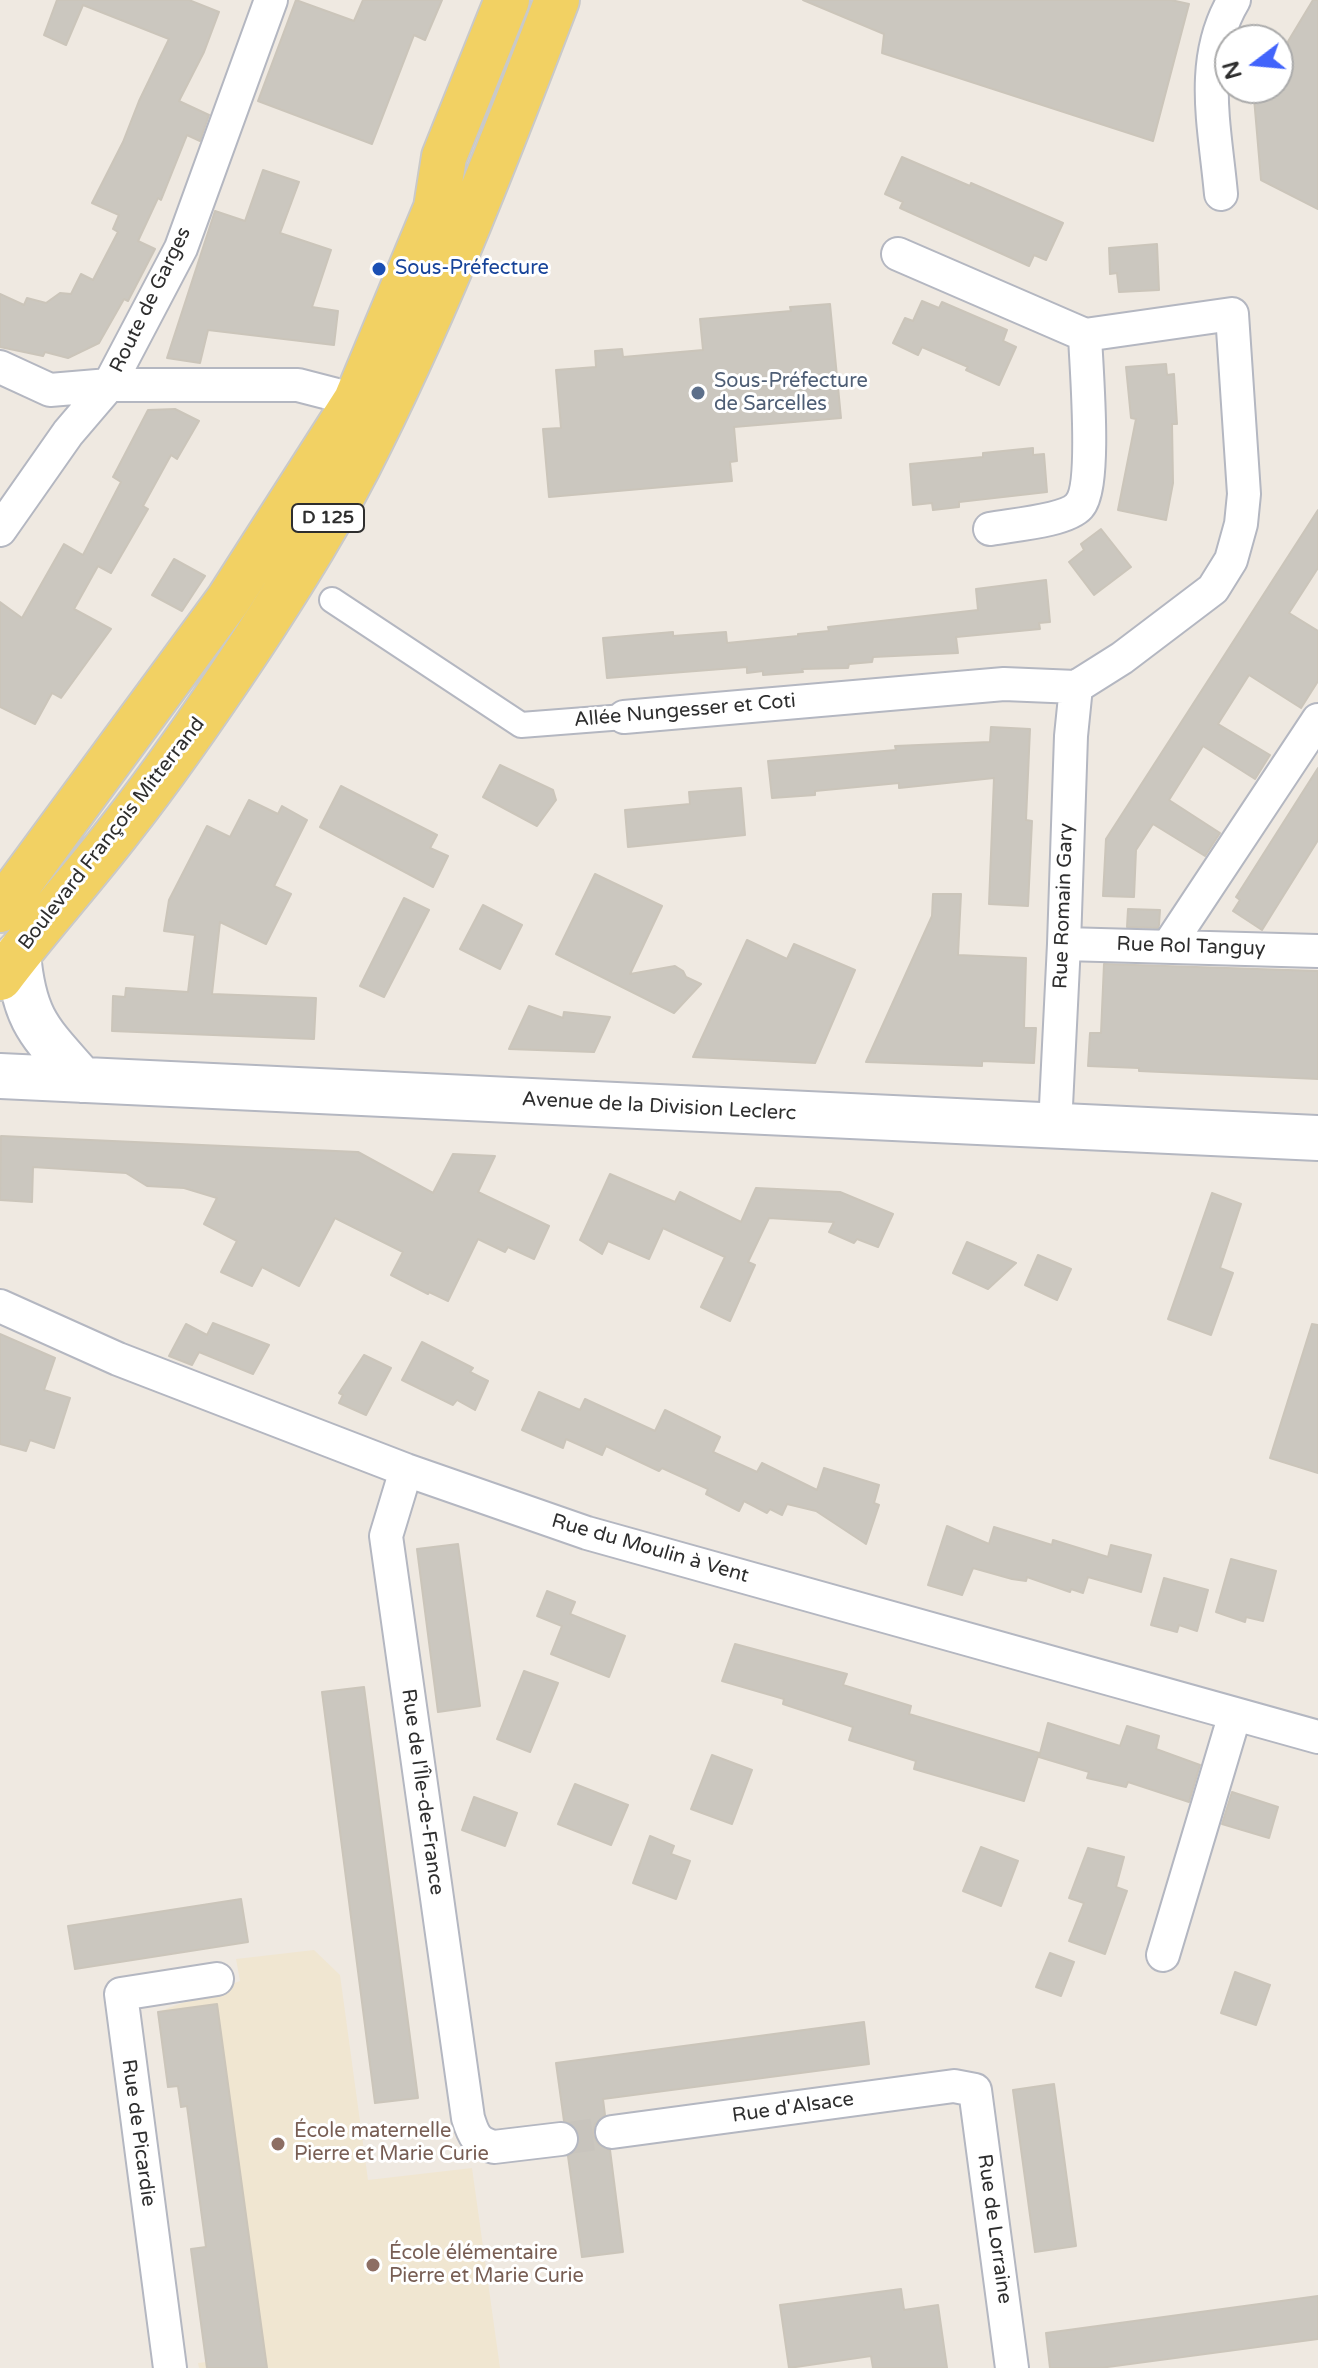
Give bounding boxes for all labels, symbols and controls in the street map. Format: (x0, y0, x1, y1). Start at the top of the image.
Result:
north arrow (1214, 24, 1294, 104)
text: N (1218, 58, 1248, 82)
street label: Route de Garges (105, 223, 197, 377)
place label: Sous-Préfecture (395, 257, 549, 281)
marker: Sous-Préfecture (370, 260, 388, 278)
place label: Sous-Préfecture de Sarcelles (714, 370, 868, 417)
marker: Sous-Préfecture de Sarcelles (689, 384, 707, 402)
road number: D 125 (292, 504, 364, 532)
street label: Allée Nungesser et Coti (573, 689, 797, 733)
street label: Boulevard François Mitterrand (14, 713, 210, 955)
street label: Rue Romain Gary (1049, 823, 1079, 989)
street label: Rue Rol Tanguy (1116, 932, 1266, 962)
street label: Avenue de la Division Leclerc (521, 1088, 797, 1126)
street label: Rue du Moulin à Vent (549, 1509, 751, 1589)
street label: Rue de l'Île-de-France (396, 1687, 448, 1897)
street label: Rue de Picardie (116, 2058, 160, 2208)
street label: Rue d'Alsace (731, 2088, 855, 2128)
place label: École maternelle Pierre et Marie Curie (294, 2120, 489, 2167)
marker: École maternelle Pierre et Marie Curie (269, 2135, 287, 2153)
street label: Rue de Lorraine (972, 2153, 1016, 2305)
place label: École élémentaire Pierre et Marie Curie (389, 2242, 584, 2289)
marker: École élémentaire Pierre et Marie Curie (364, 2256, 382, 2274)

